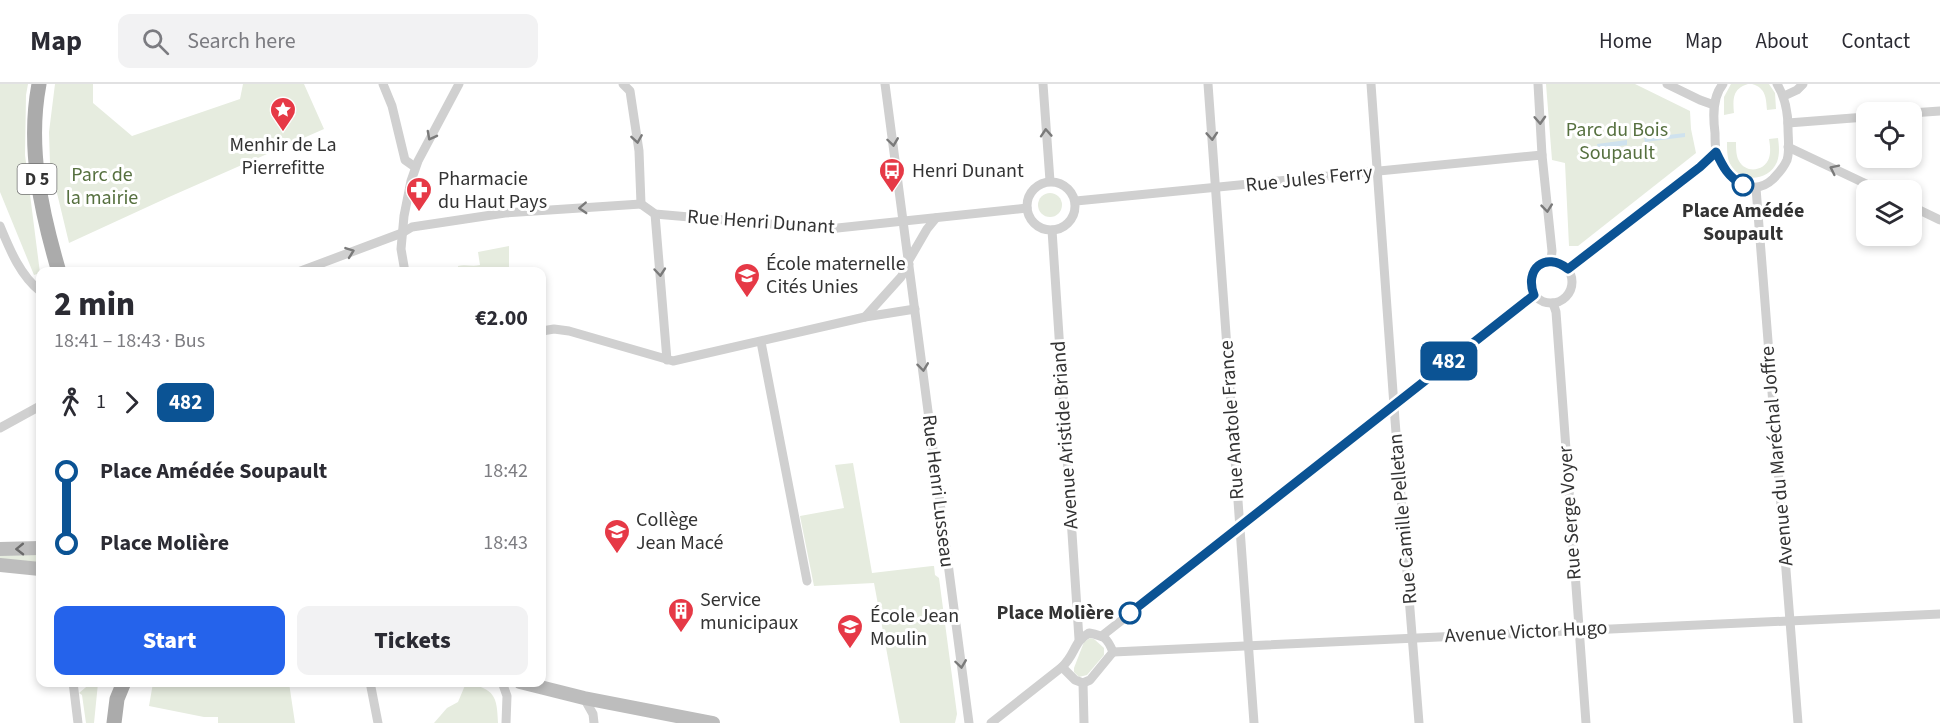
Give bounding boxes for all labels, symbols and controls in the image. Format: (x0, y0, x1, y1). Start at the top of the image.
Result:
search box (118, 14, 538, 68)
text: Map (30, 21, 82, 61)
icon: search (139, 25, 172, 58)
text: Search here (187, 25, 296, 57)
text: Home (1599, 26, 1652, 56)
text: Map (1685, 26, 1723, 56)
text: About (1756, 26, 1808, 56)
text: Contact (1841, 26, 1910, 56)
place icon: Menhir de La Pierrefitte (268, 95, 298, 133)
map controls (1856, 102, 1922, 246)
button: locate (1856, 102, 1922, 168)
one-way arrow (1533, 115, 1546, 124)
park label: Parc du Bois Soupault (1566, 116, 1668, 167)
one-way arrow (1040, 128, 1053, 137)
one-way arrow (427, 129, 438, 140)
place label: Menhir de La Pierrefitte (230, 131, 336, 182)
one-way arrow (1206, 132, 1219, 141)
one-way arrow (631, 135, 643, 144)
one-way arrow (886, 137, 899, 147)
bus stop icon: Henri Dunant (877, 156, 907, 194)
place label: Henri Dunant (912, 157, 1024, 185)
street label: Rue Jules Ferry (1244, 158, 1374, 200)
park label: Parc de la mairie (66, 161, 138, 212)
road number: D 5 (18, 164, 57, 194)
one-way arrow (1829, 164, 1840, 176)
place label: Pharmacie du Haut Pays (438, 165, 547, 216)
marker: Place Amédée Soupault (1732, 174, 1754, 196)
pharmacy icon: Pharmacie du Haut Pays (404, 175, 434, 213)
button: layers (1856, 180, 1922, 246)
place label: Place Amédée Soupault (1682, 197, 1804, 248)
one-way arrow (578, 201, 587, 214)
street label: Rue Henri Dunant (686, 203, 836, 241)
one-way arrow (1541, 203, 1553, 213)
one-way arrow (344, 246, 355, 259)
place label: École maternelle Cités Unies (766, 250, 906, 301)
school or university icon: École maternelle Cités Unies (732, 261, 762, 299)
one-way arrow (653, 267, 666, 277)
text: 2 min (54, 281, 135, 328)
text: €2.00 (475, 302, 528, 334)
text: 18:41 – 18:43 · Bus (54, 327, 205, 355)
street label: Rue Anatole France (1212, 339, 1252, 501)
street label: Avenue Aristide Briand (1044, 340, 1086, 530)
line badge: 482 (1414, 342, 1484, 380)
street label: Avenue du Maréchal Joffre (1753, 345, 1801, 567)
text: 482 (1432, 346, 1466, 376)
one-way arrow (916, 362, 928, 371)
icon: walk (54, 386, 87, 419)
icon: forward (115, 386, 148, 419)
text: 482 (169, 387, 202, 417)
text: 1 (96, 388, 106, 416)
street label: Rue Henri Lusseau (915, 413, 961, 569)
street label: Rue Camille Pelletan (1382, 432, 1424, 606)
street label: Rue Serge Voyer (1551, 445, 1589, 581)
text: Place Amédée Soupault (100, 455, 327, 487)
text: 18:42 (483, 457, 528, 485)
place label: Collège Jean Macé (636, 506, 724, 557)
school or university icon: Collège Jean Macé (602, 517, 632, 555)
text: Place Molière (100, 527, 229, 559)
text: 18:43 (483, 529, 528, 557)
one-way arrow (16, 542, 25, 555)
place label: Service municipaux (700, 586, 798, 637)
building icon: Service municipaux (666, 596, 696, 634)
place label: Place Molière (997, 599, 1114, 627)
place label: École Jean Moulin (870, 602, 959, 653)
marker: Place Molière (1119, 602, 1141, 624)
button: Start (54, 606, 285, 675)
button: Tickets (297, 606, 528, 675)
school or university icon: École Jean Moulin (835, 612, 865, 650)
street label: Avenue Victor Hugo (1444, 614, 1608, 650)
one-way arrow (954, 660, 966, 669)

